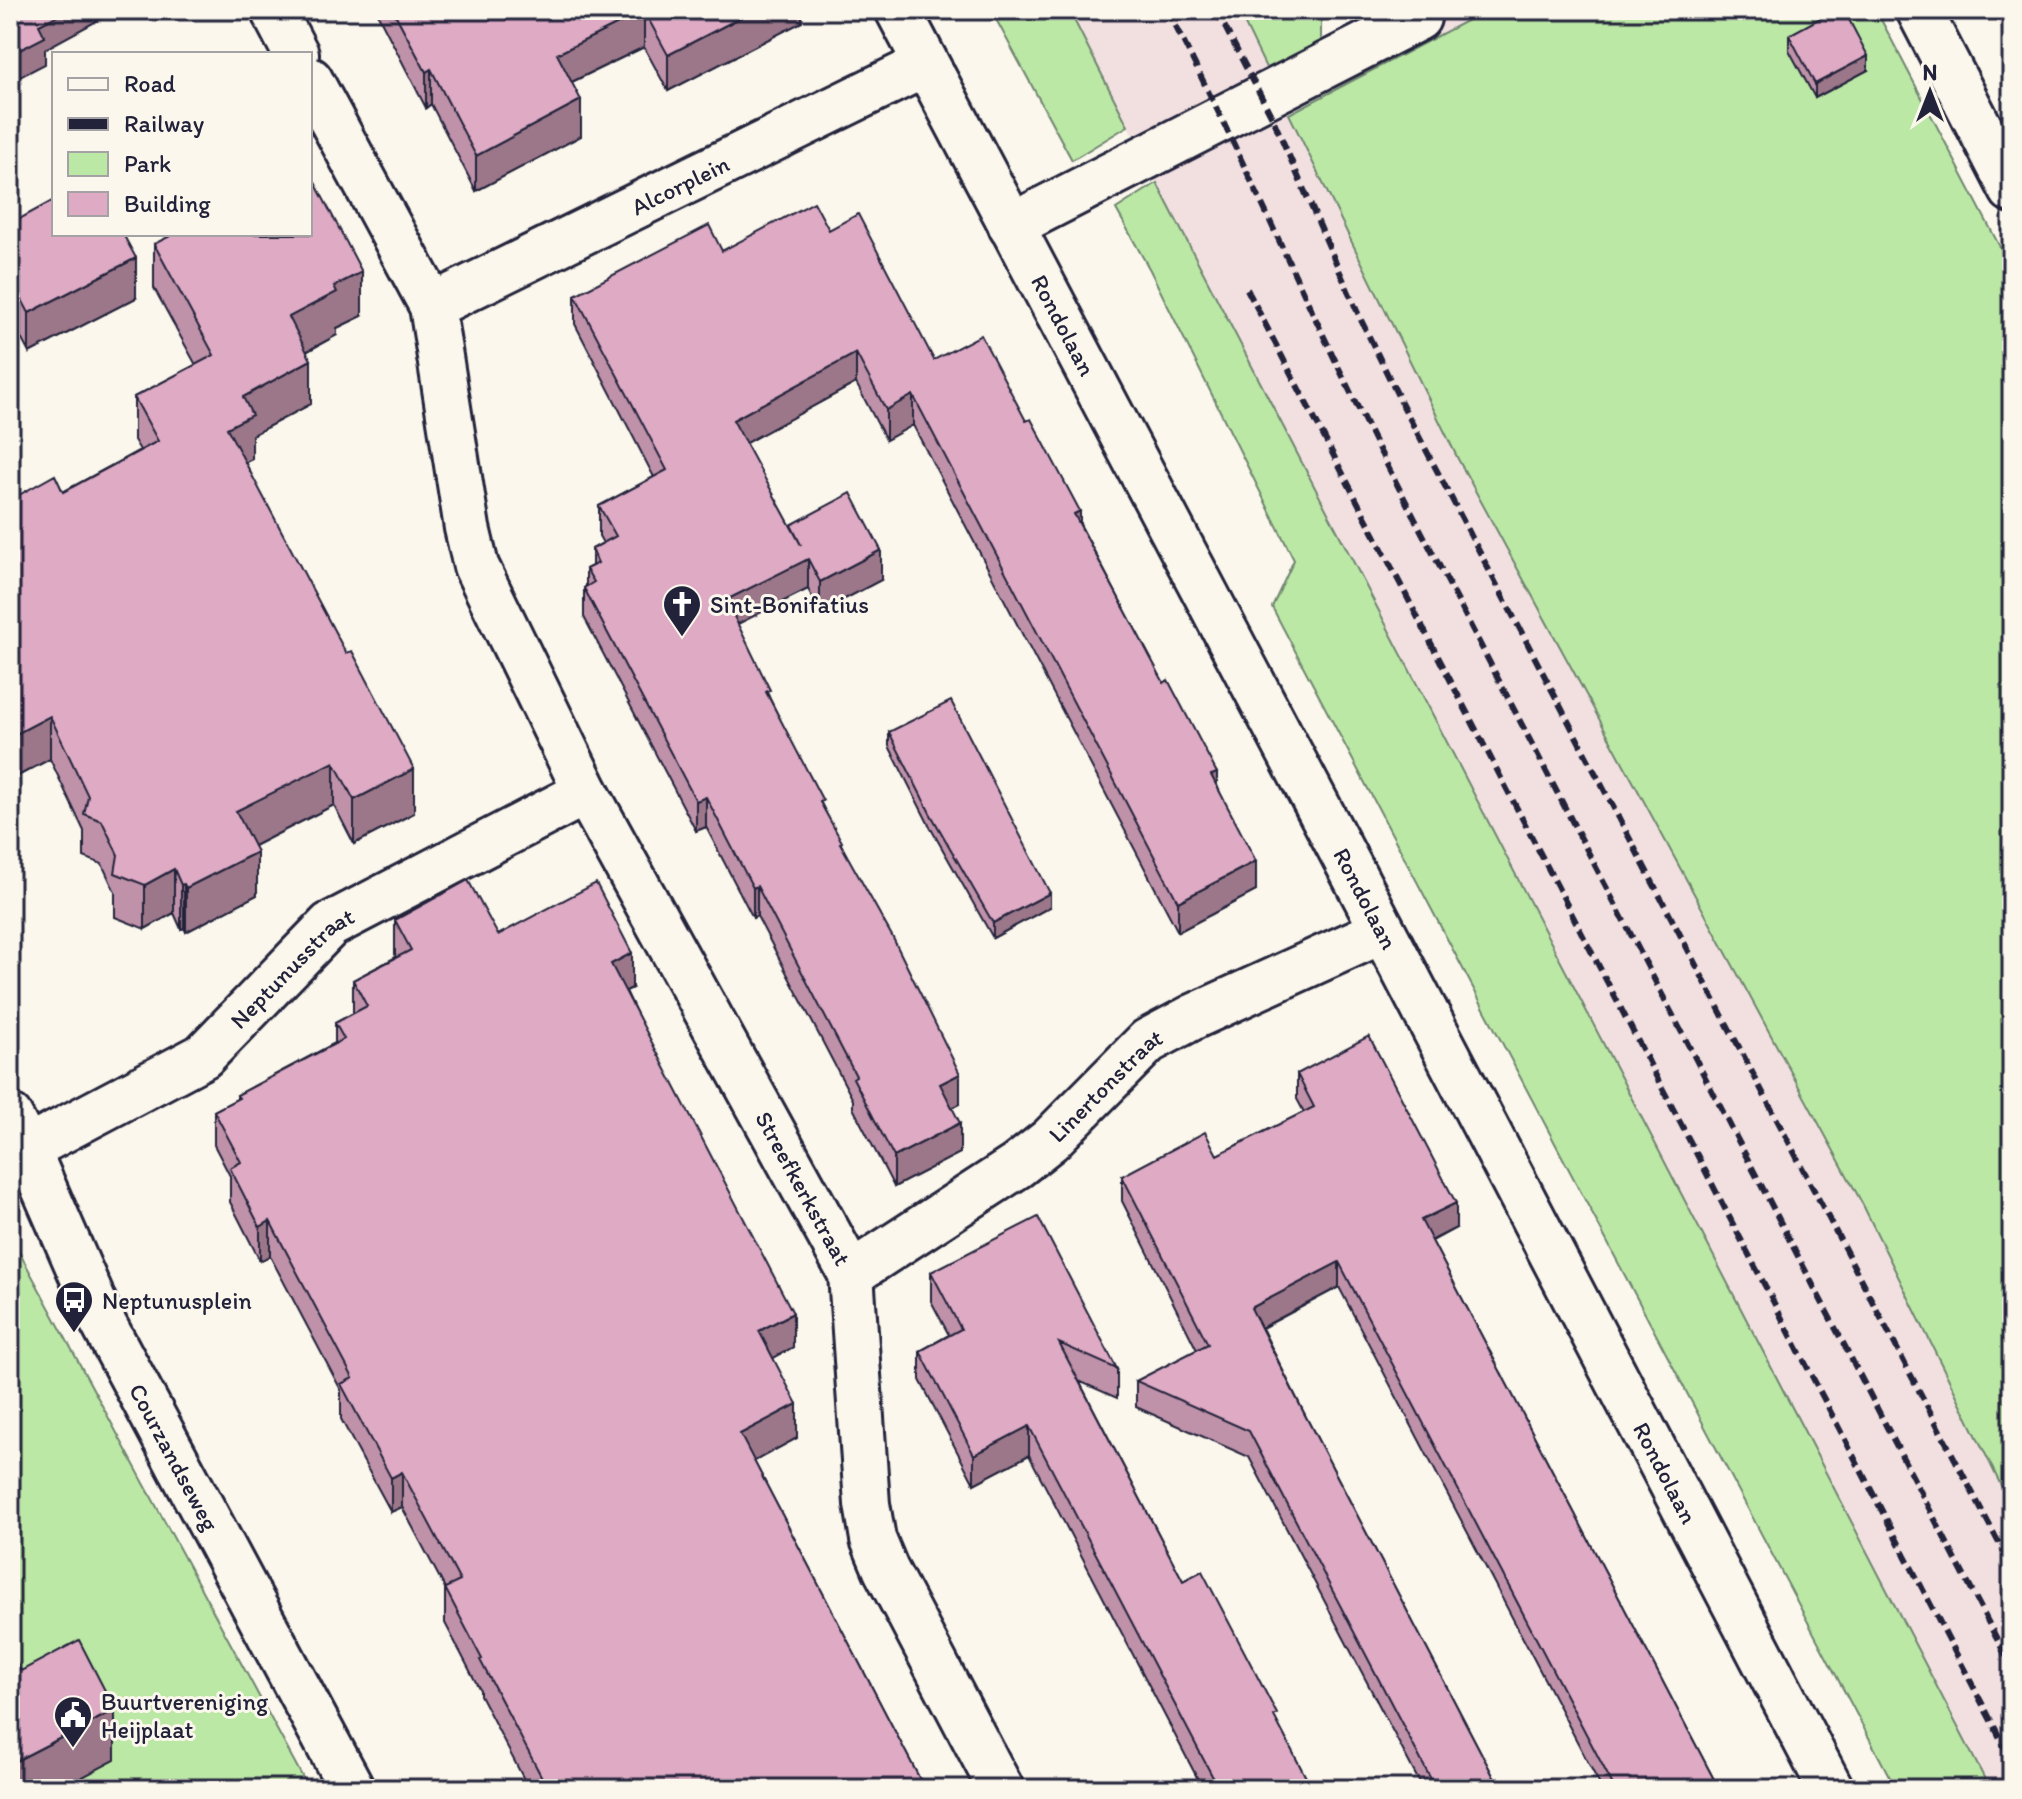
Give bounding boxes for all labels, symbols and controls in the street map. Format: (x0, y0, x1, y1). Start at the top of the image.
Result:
legend (52, 52, 312, 236)
north arrow (1890, 52, 1970, 132)
text: N (1923, 59, 1937, 86)
text: Road (124, 69, 176, 98)
text: Railway (124, 109, 205, 138)
street label: Alcorplein (626, 148, 734, 221)
text: Park (124, 149, 171, 178)
text: Building (124, 189, 211, 218)
street label: Rondolaan (1025, 269, 1103, 381)
church icon: Sint-Bonifatius (661, 583, 703, 638)
place label: Sint-Bonifatius (710, 590, 869, 619)
street label: Rondolaan (1328, 842, 1405, 954)
street label: Neptunusstraat (223, 901, 359, 1034)
street label: Linertonstraat (1042, 1022, 1167, 1148)
street label: Streefkerkstraat (750, 1106, 858, 1270)
bus stop icon: Neptunusplein (53, 1279, 95, 1334)
place label: Neptunusplein (102, 1286, 252, 1315)
street label: Courzandseweg (124, 1378, 226, 1536)
street label: Rondolaan (1627, 1417, 1705, 1529)
place label: Buurtvereniging Heijplaat (101, 1687, 269, 1744)
public building icon: Buurtvereniging Heijplaat (52, 1694, 94, 1749)

